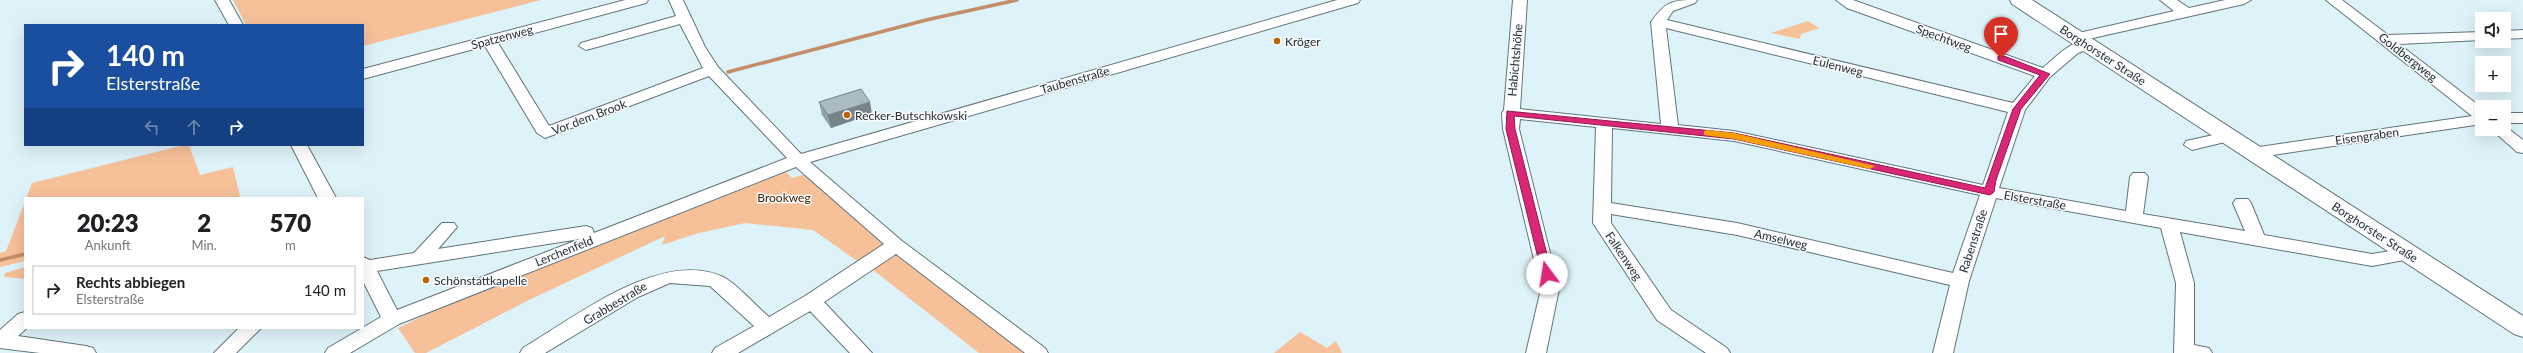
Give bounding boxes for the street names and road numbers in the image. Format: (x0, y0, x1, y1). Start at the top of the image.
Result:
street label: Spechtweg (1914, 21, 1974, 55)
street label: Spatzenweg (469, 22, 535, 52)
street label: Borghorster Straße (2057, 22, 2149, 88)
street label: Habichtshöhe (1504, 23, 1526, 97)
street label: Goldbergweg (2376, 29, 2440, 85)
street label: Eulenweg (1811, 53, 1865, 79)
street label: Taubenstraße (1039, 63, 1111, 97)
street label: Vor dem Brook (550, 96, 629, 138)
street label: Eisengraben (2334, 124, 2400, 148)
street label: Elsterstraße (2003, 187, 2067, 213)
street label: Borghorster Straße (2329, 199, 2421, 265)
street label: Rabenstraße (1956, 207, 1990, 275)
street label: Amselweg (1753, 226, 1809, 252)
street label: Falkenweg (1602, 229, 1646, 283)
street label: Lerchenfeld (533, 233, 595, 269)
street label: Grabbestraße (580, 278, 650, 328)

